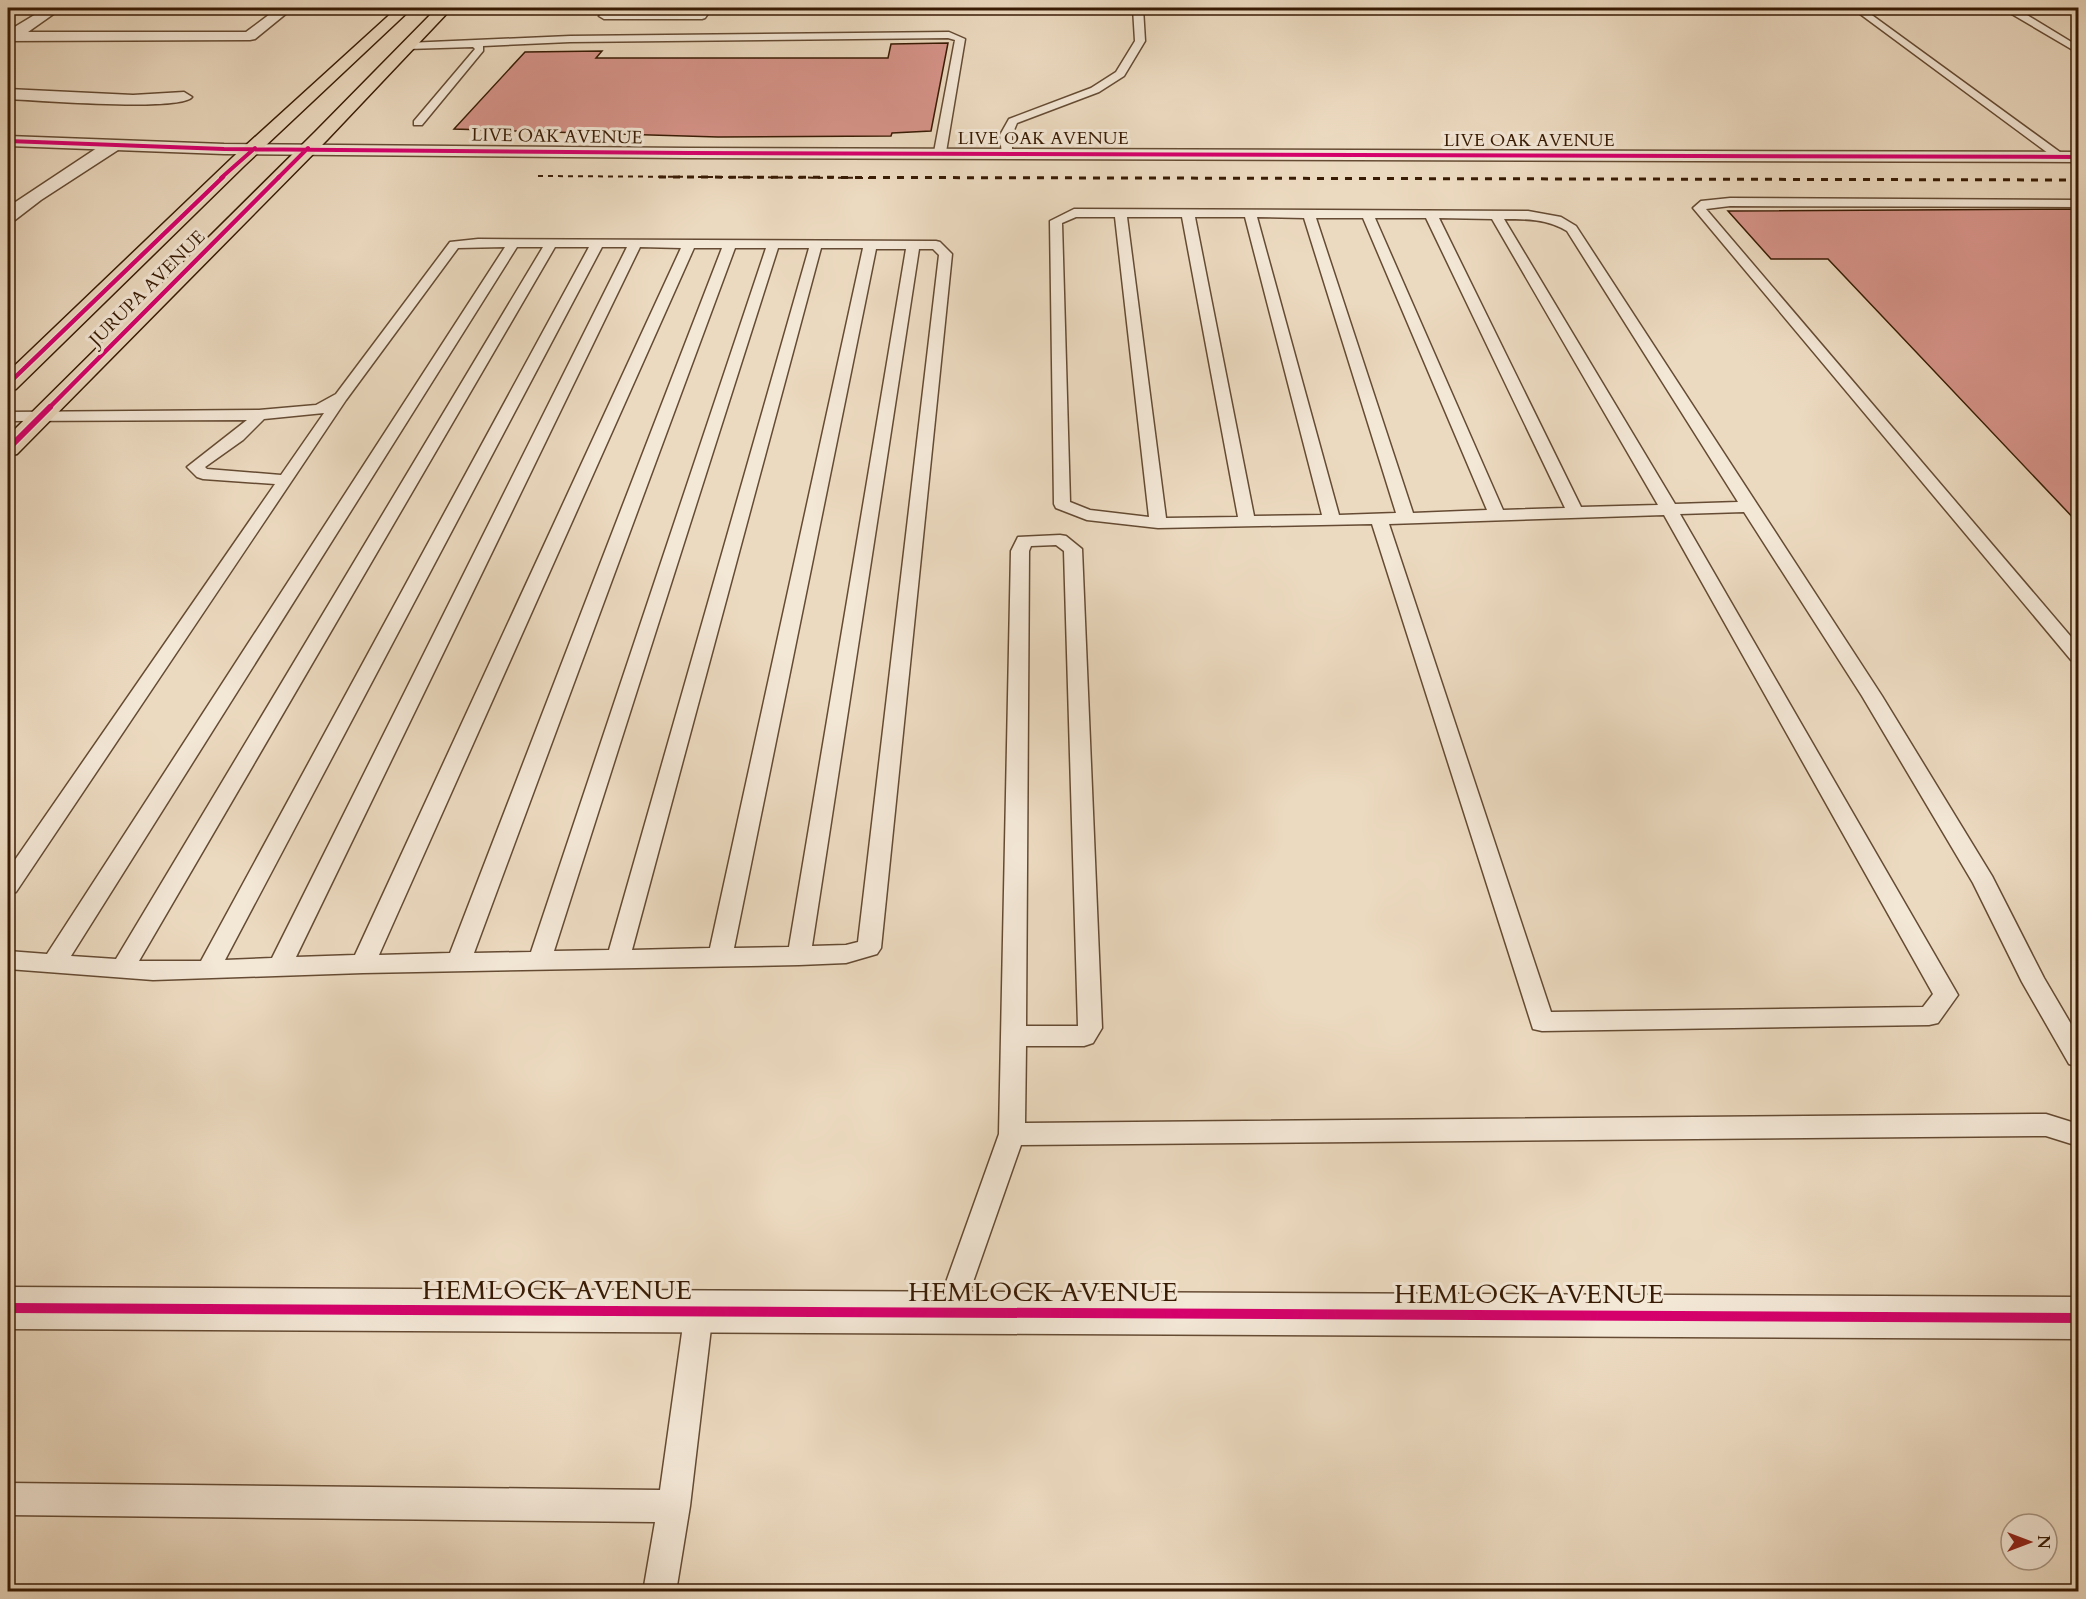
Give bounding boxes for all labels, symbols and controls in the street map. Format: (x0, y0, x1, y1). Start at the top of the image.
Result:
street label: LIVE OAK AVENUE (471, 123, 643, 150)
street label: LIVE OAK AVENUE (957, 126, 1129, 151)
street label: LIVE OAK AVENUE (1443, 128, 1615, 153)
street label: JURUPA AVENUE (82, 225, 211, 354)
street label: HEMLOCK AVENUE (422, 1272, 692, 1309)
street label: HEMLOCK AVENUE (908, 1274, 1178, 1311)
street label: HEMLOCK AVENUE (1394, 1276, 1664, 1313)
north arrow (1999, 1512, 2059, 1572)
text: N (2032, 1535, 2054, 1549)

